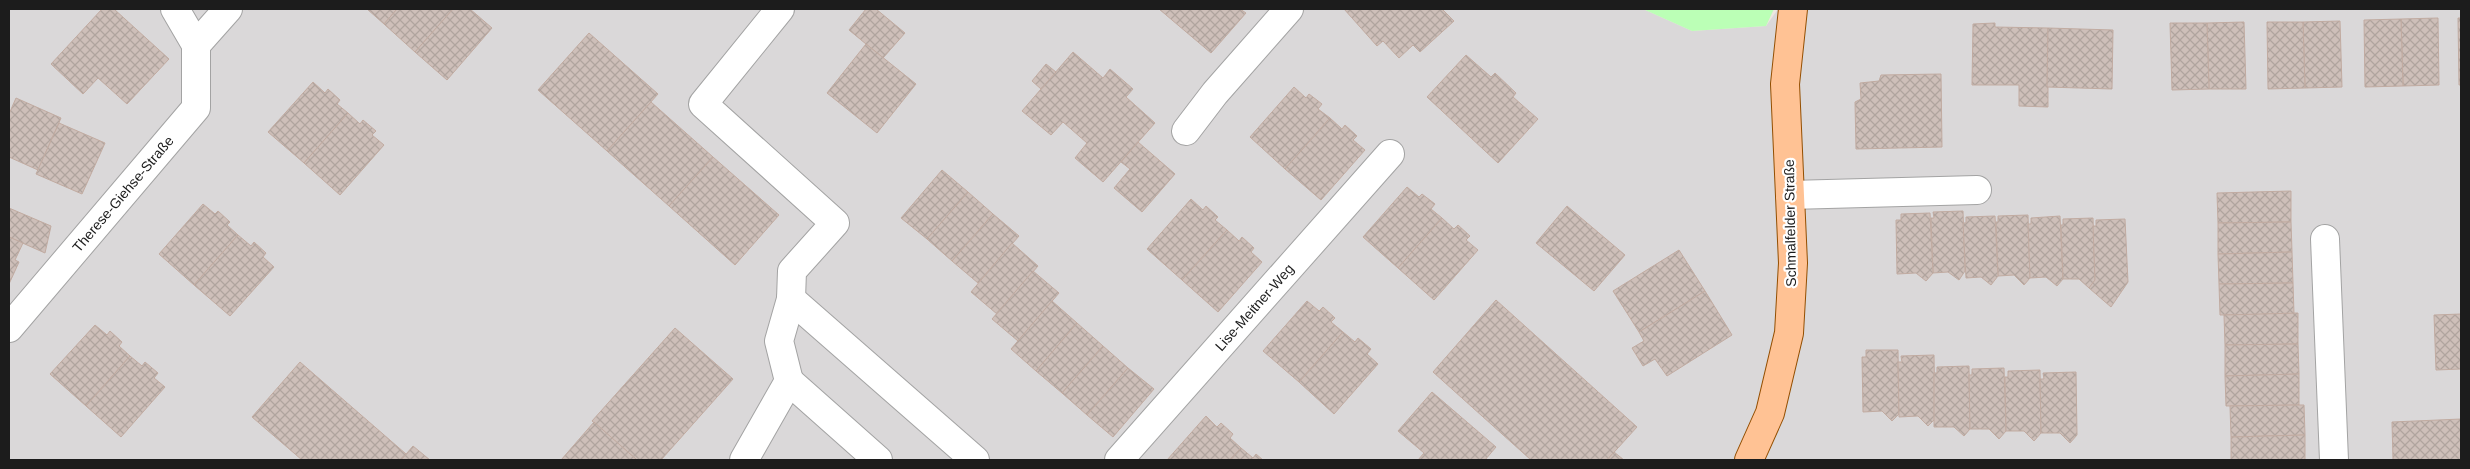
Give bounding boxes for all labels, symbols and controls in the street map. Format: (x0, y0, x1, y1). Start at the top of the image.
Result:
street label: Therese-Giehse-Straße (69, 132, 177, 255)
street label: Schmalfelder Straße (1781, 159, 1799, 287)
street label: Lise-Meitner-Weg (1212, 261, 1297, 354)

